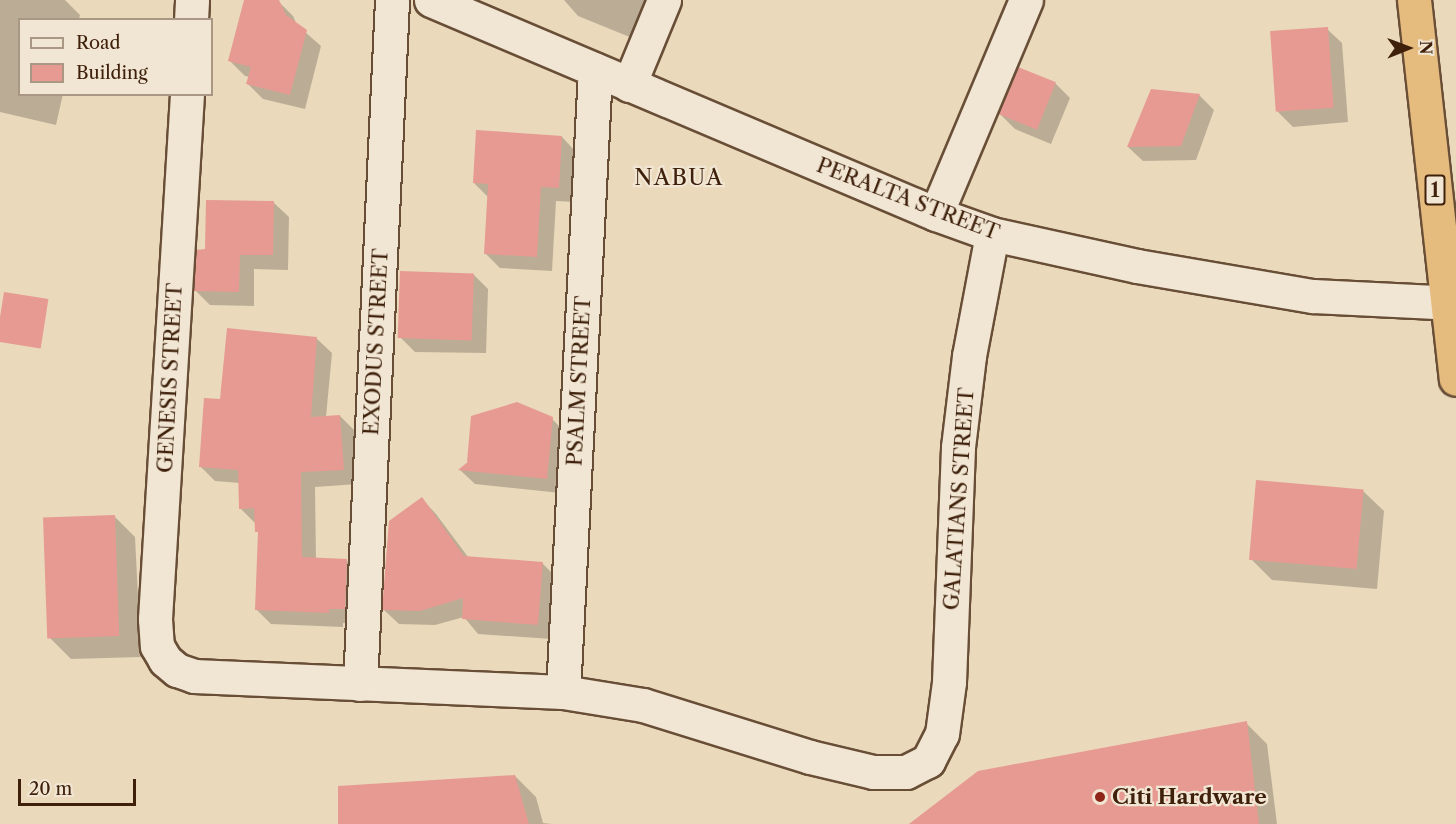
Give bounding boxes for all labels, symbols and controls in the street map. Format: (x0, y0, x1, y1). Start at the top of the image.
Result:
legend (18, 18, 213, 96)
north arrow (1378, 18, 1438, 78)
text: Road (76, 32, 121, 54)
text: N (1416, 41, 1436, 55)
text: Building (76, 62, 148, 84)
street label: PERALTA STREET (813, 152, 1003, 246)
district label: NABUA (634, 165, 724, 191)
road number: 1 (1424, 173, 1446, 207)
street label: EXODUS STREET (359, 248, 393, 436)
street label: GENESIS STREET (152, 282, 188, 474)
street label: PSALM STREET (562, 295, 596, 467)
street label: GALATIANS STREET (939, 387, 979, 611)
scale bar (21, 767, 140, 805)
text: 20 m (29, 778, 72, 800)
place label: Citi Hardware (1112, 784, 1267, 810)
marker: Citi Hardware (1093, 790, 1107, 804)

